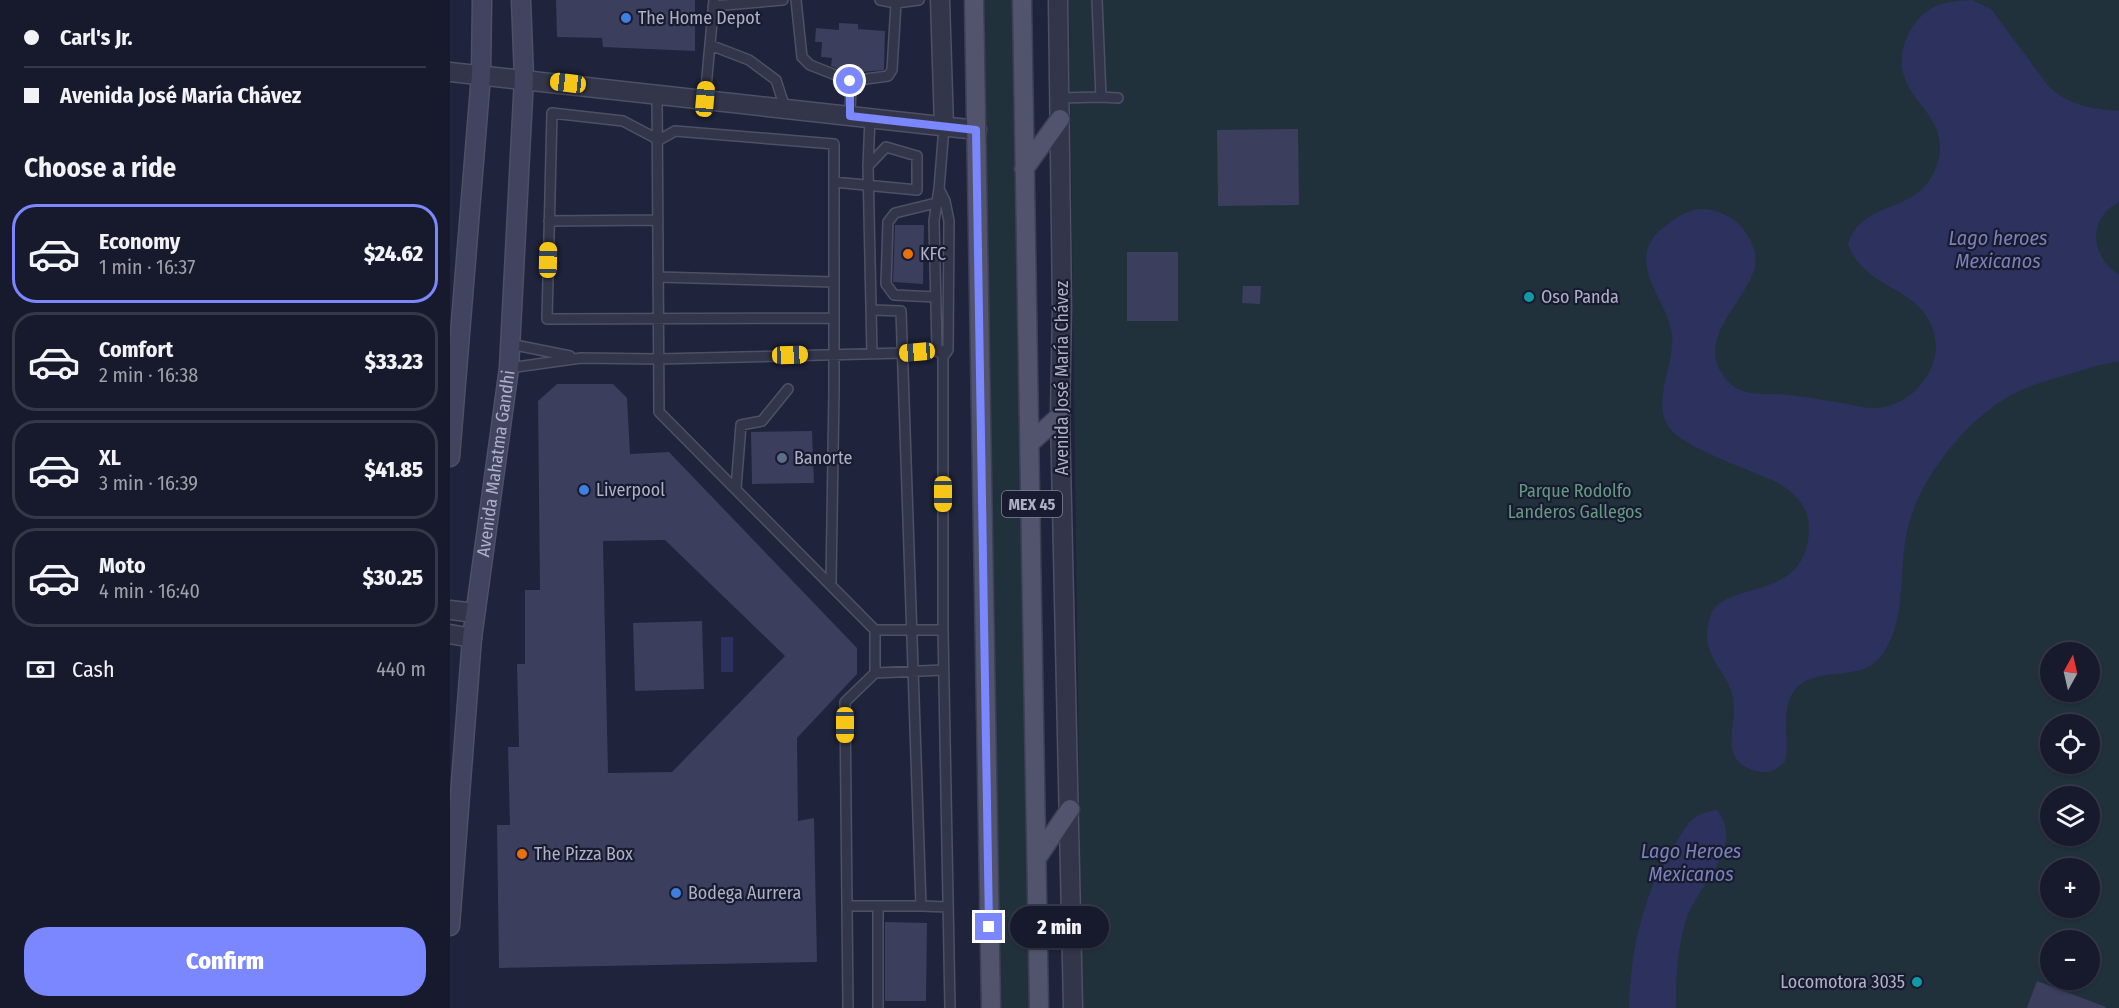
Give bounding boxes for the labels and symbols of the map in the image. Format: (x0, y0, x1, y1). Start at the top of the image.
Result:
place label: The Home Depot (638, 7, 761, 29)
marker: The Home Depot (619, 11, 633, 25)
route start (836, 67, 863, 94)
car (549, 72, 587, 94)
car (694, 80, 716, 118)
water label: Lago heroes Mexicanos (1949, 226, 2048, 273)
car (539, 242, 557, 278)
place label: KFC (920, 243, 946, 265)
marker: KFC (901, 247, 915, 261)
street label: Avenida José María Chávez (1051, 281, 1073, 475)
place label: Oso Panda (1541, 286, 1619, 308)
marker: Oso Panda (1522, 290, 1536, 304)
car (898, 341, 936, 363)
car (772, 345, 808, 365)
street label: Avenida Mahatma Gandhi (472, 369, 520, 558)
place label: Banorte (794, 447, 853, 469)
marker: Banorte (775, 451, 789, 465)
car (934, 476, 952, 512)
place label: Liverpool (596, 479, 665, 501)
park label: Parque Rodolfo Landeros Gallegos (1508, 480, 1643, 523)
marker: Liverpool (577, 483, 591, 497)
road number: MEX 45 (1002, 491, 1062, 517)
north arrow (2040, 642, 2100, 702)
car (836, 707, 854, 743)
water label: Lago Heroes Mexicanos (1641, 839, 1742, 886)
place label: The Pizza Box (534, 843, 633, 865)
marker: The Pizza Box (515, 847, 529, 861)
place label: Bodega Aurrera (688, 882, 802, 904)
marker: Bodega Aurrera (669, 886, 683, 900)
callout: 2 min (1010, 906, 1109, 948)
route end (975, 913, 1002, 940)
place label: Locomotora 3035 (1780, 971, 1905, 993)
marker: Locomotora 3035 (1910, 975, 1924, 989)

